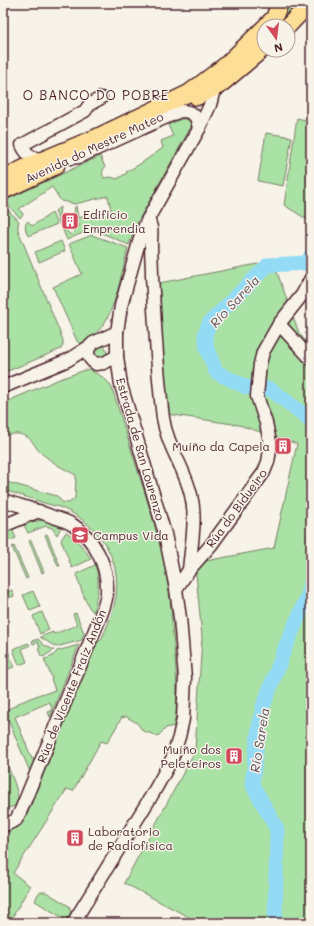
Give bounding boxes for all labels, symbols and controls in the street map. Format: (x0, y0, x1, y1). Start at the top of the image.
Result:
north arrow (256, 18, 296, 58)
text: N (273, 40, 284, 56)
district label: O BANCO DO POBRE (23, 86, 169, 103)
street label: Avenida do Mestre Mateo (22, 108, 166, 186)
place label: Edificio Emprendia (83, 206, 146, 236)
building icon: Edificio Emprendia (60, 211, 80, 231)
water label: Río Sarela (205, 271, 263, 331)
street label: Estrada de San Lourenzo (113, 376, 169, 522)
building icon: Muíño da Capela (273, 436, 293, 456)
place label: Muíño da Capela (172, 438, 270, 454)
street label: Rúa do Bidueiro (202, 465, 270, 551)
school or university icon: Campus Vida (70, 525, 90, 545)
place label: Campus Vida (93, 527, 169, 543)
street label: Rúa de Vicente Fraiz Andón (33, 607, 109, 765)
water label: Río Sarela (245, 706, 273, 774)
place label: Muíño dos Peleteiros (160, 741, 221, 771)
building icon: Muíño dos Peleteiros (224, 746, 244, 766)
place label: Laboratorio de Radiofísica (88, 823, 173, 853)
building icon: Laboratorio de Radiofísica (65, 828, 85, 848)

